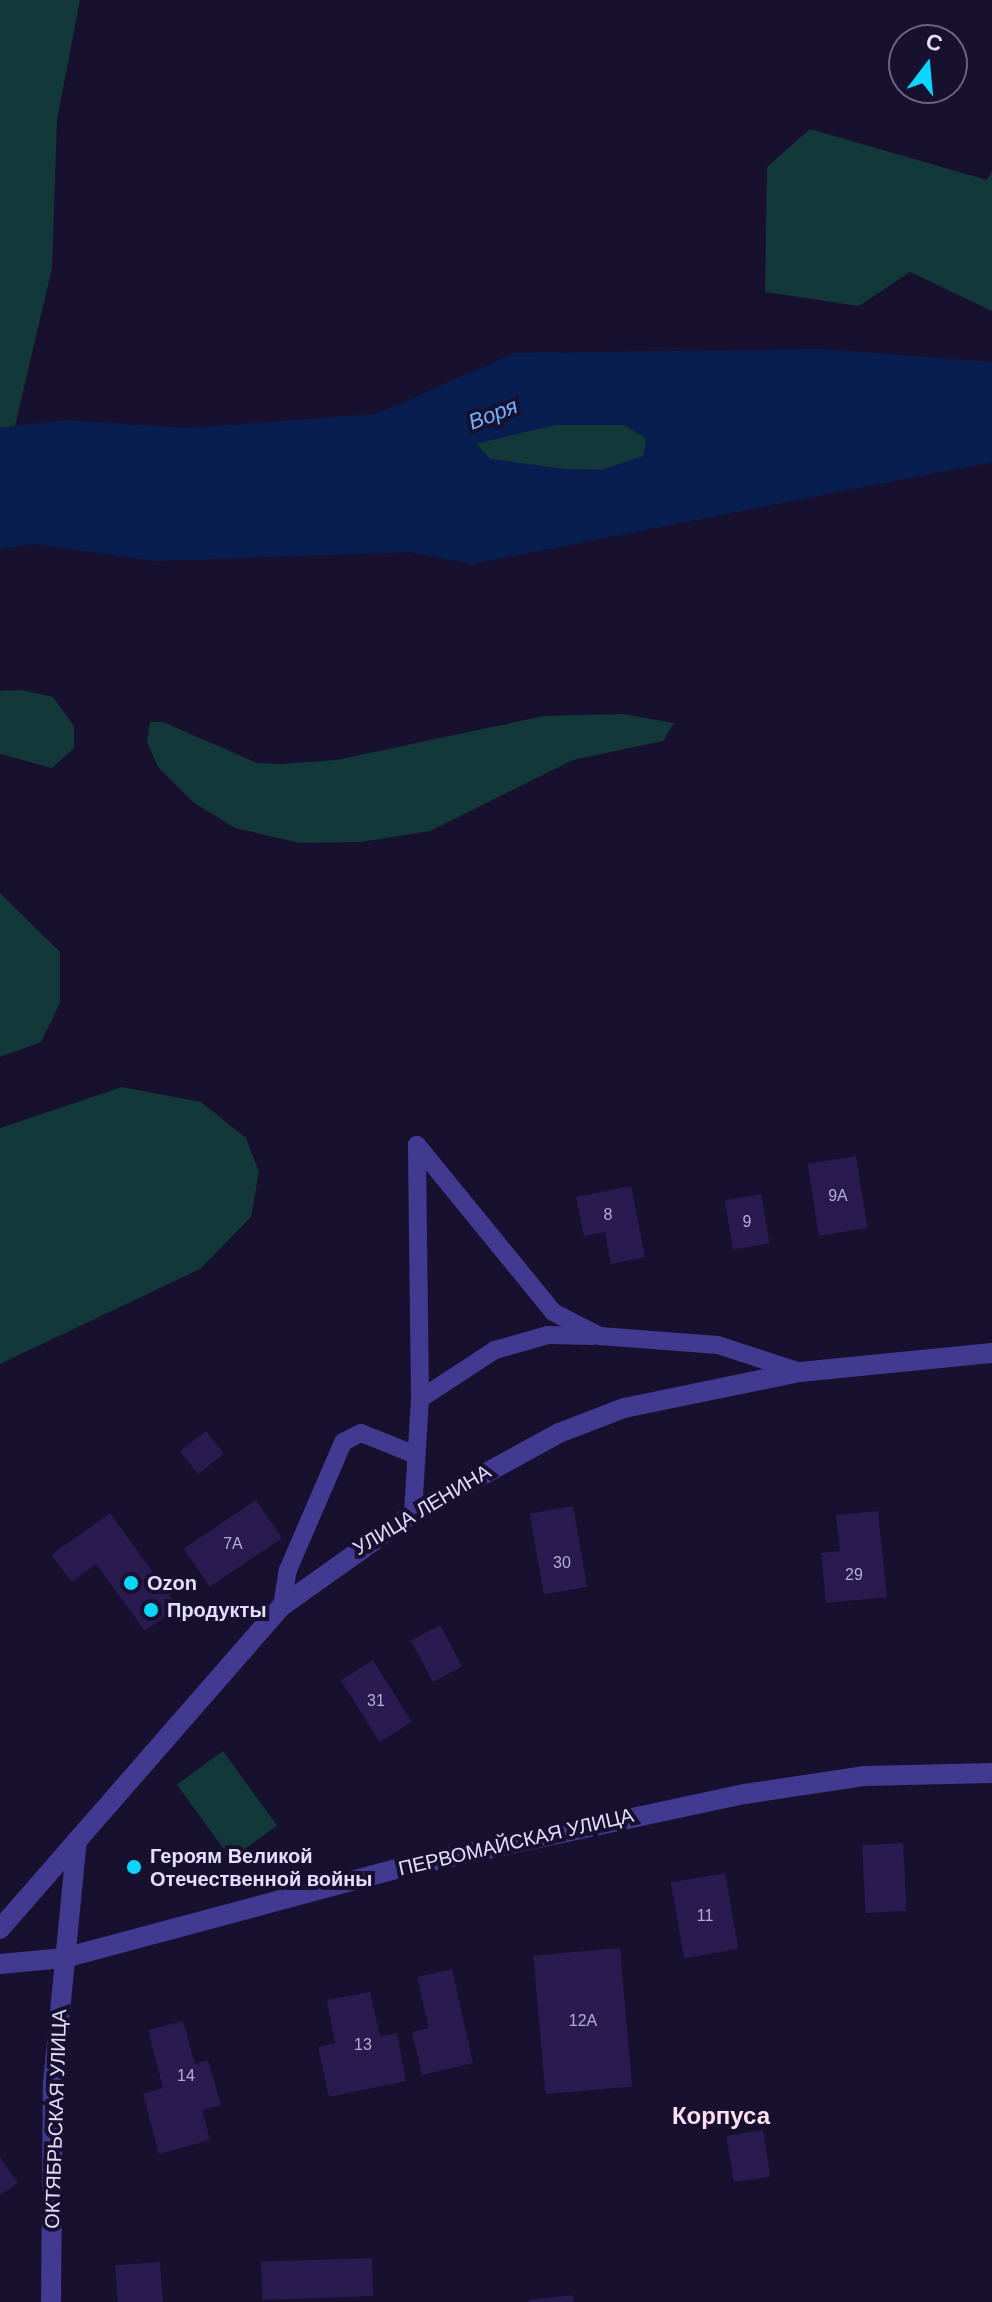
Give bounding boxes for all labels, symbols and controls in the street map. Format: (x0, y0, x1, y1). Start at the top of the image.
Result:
north arrow (888, 24, 968, 104)
text: С (923, 28, 945, 57)
water label: Воря (465, 393, 521, 435)
house number: 9А (828, 1186, 848, 1206)
house number: 8 (604, 1205, 612, 1225)
house number: 9 (743, 1212, 751, 1232)
street label: УЛИЦА ЛЕНИНА (349, 1459, 495, 1561)
house number: 7А (223, 1534, 243, 1554)
house number: 30 (553, 1553, 571, 1573)
house number: 29 (845, 1565, 863, 1585)
place label: Ozon (147, 1571, 197, 1595)
marker: Ozon (122, 1574, 140, 1592)
place label: Продукты (167, 1598, 266, 1622)
marker: Продукты (142, 1601, 160, 1619)
house number: 31 (367, 1691, 385, 1711)
street label: ПЕРВОМАЙСКАЯ УЛИЦА (396, 1803, 636, 1881)
place label: Героям Великой Отечественной войны (150, 1844, 372, 1891)
marker: Героям Великой Отечественной войны (125, 1858, 143, 1876)
house number: 11 (697, 1906, 713, 1926)
street label: ОКТЯБРЬСКАЯ УЛИЦА (40, 2009, 72, 2229)
house number: 12А (569, 2011, 597, 2031)
house number: 13 (354, 2035, 372, 2055)
house number: 14 (177, 2066, 195, 2086)
district label: Корпуса (672, 2102, 770, 2130)

